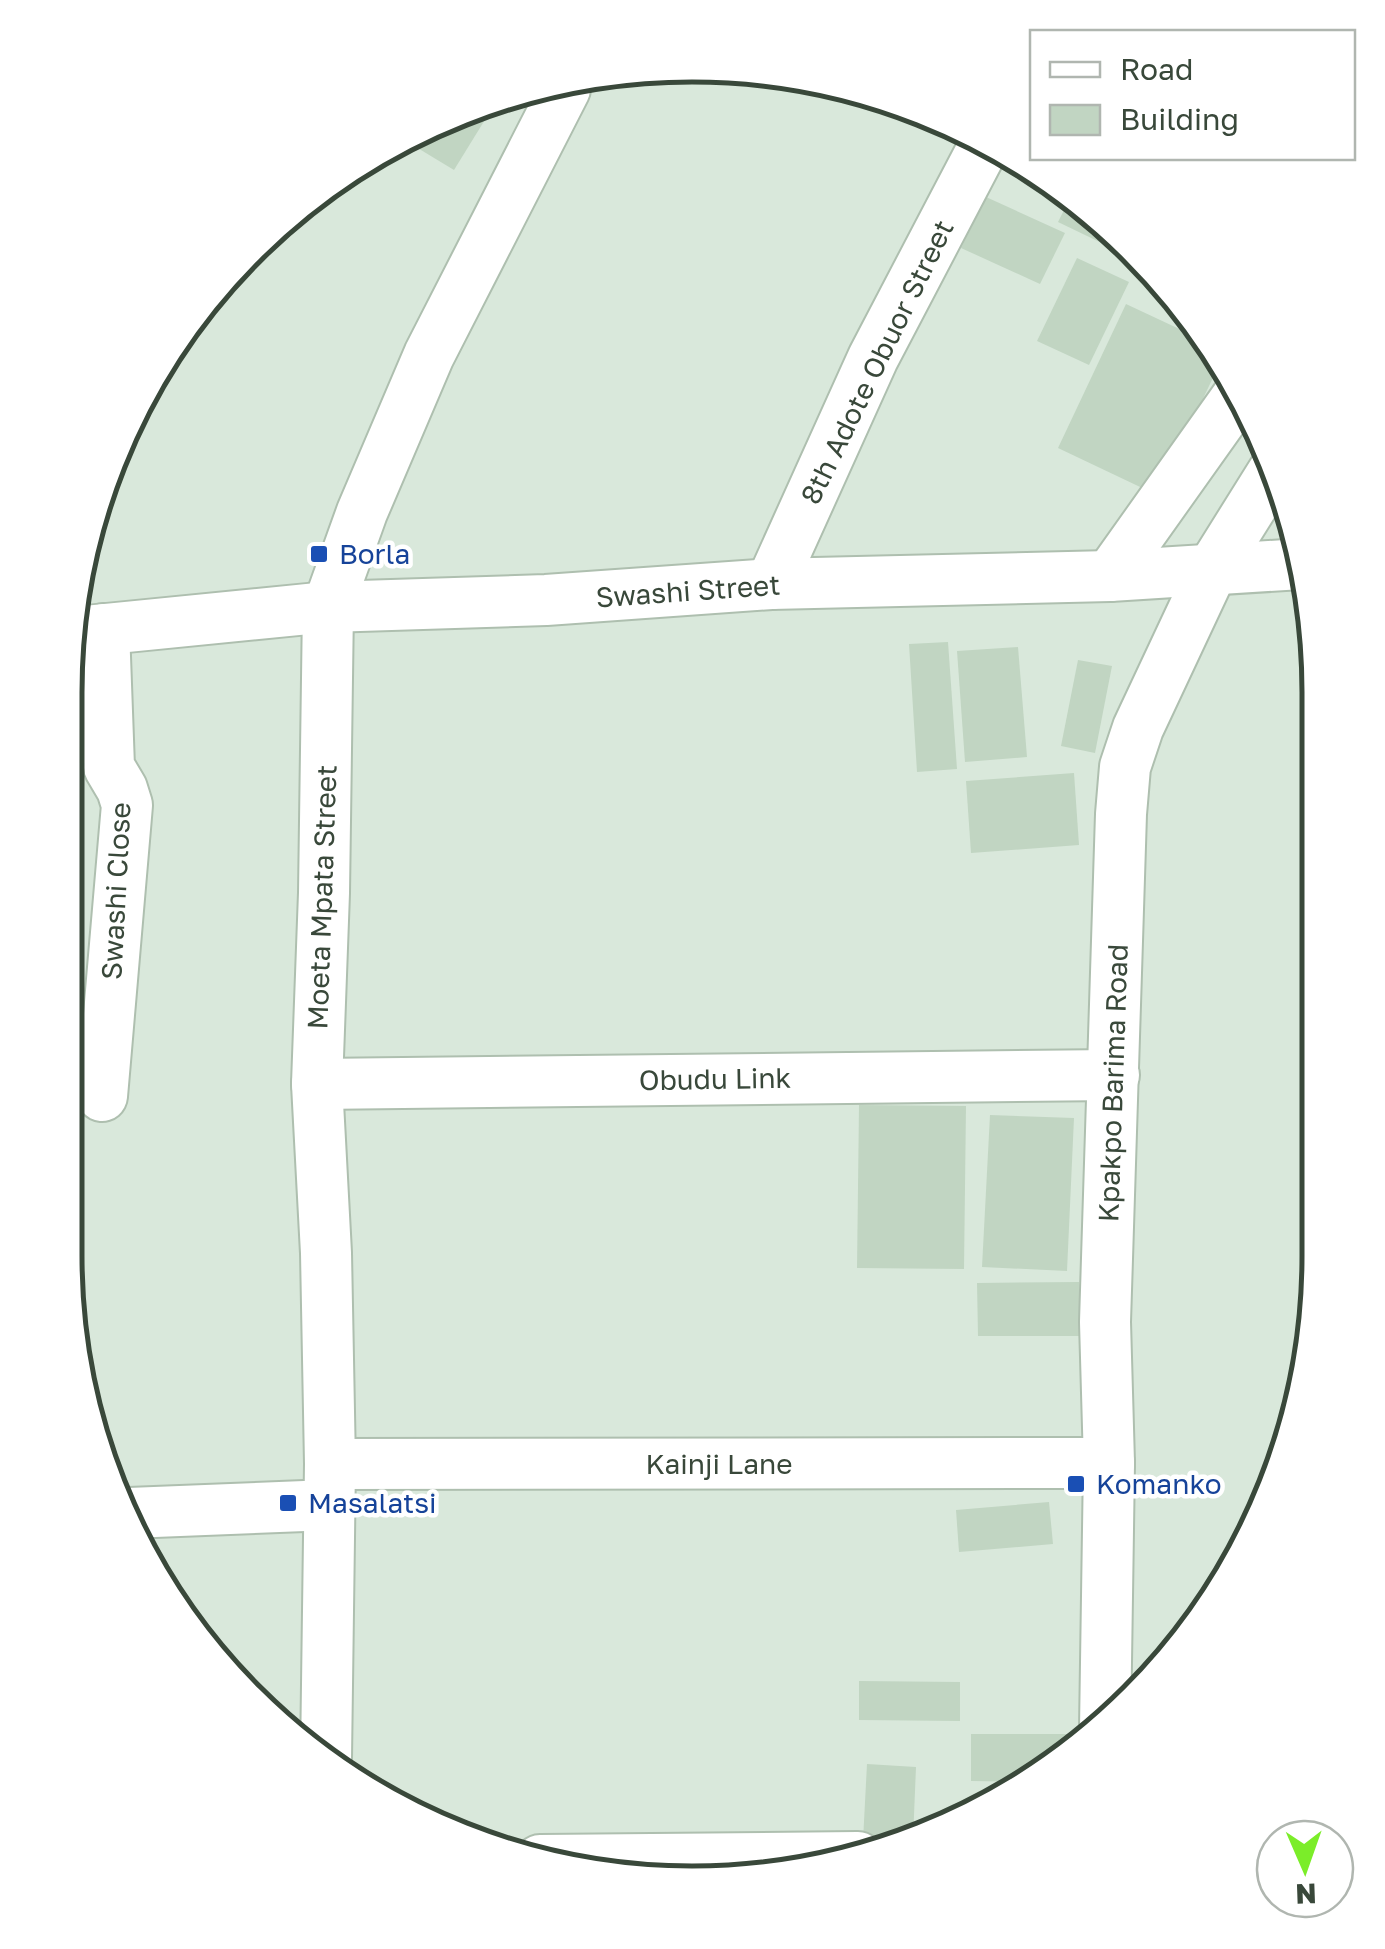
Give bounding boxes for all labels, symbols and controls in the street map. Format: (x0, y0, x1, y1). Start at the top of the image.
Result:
legend (1030, 30, 1355, 160)
text: Road (1120, 51, 1194, 87)
text: Building (1120, 101, 1239, 137)
street label: 8th Adote Obuor Street (793, 214, 960, 509)
place label: Borla (339, 537, 410, 570)
marker: Borla (308, 543, 330, 565)
street label: Swashi Street (595, 568, 781, 613)
street label: Moeta Mpata Street (300, 764, 343, 1030)
street label: Swashi Close (94, 801, 137, 981)
street label: Kpakpo Barima Road (1091, 943, 1134, 1223)
street label: Obudu Link (638, 1061, 792, 1096)
street label: Kainji Lane (645, 1447, 793, 1480)
place label: Komanko (1096, 1467, 1221, 1500)
marker: Komanko (1065, 1473, 1087, 1495)
place label: Masalatsi (308, 1486, 437, 1519)
marker: Masalatsi (277, 1492, 299, 1514)
north arrow (1255, 1819, 1355, 1919)
text: N (1295, 1878, 1317, 1911)

